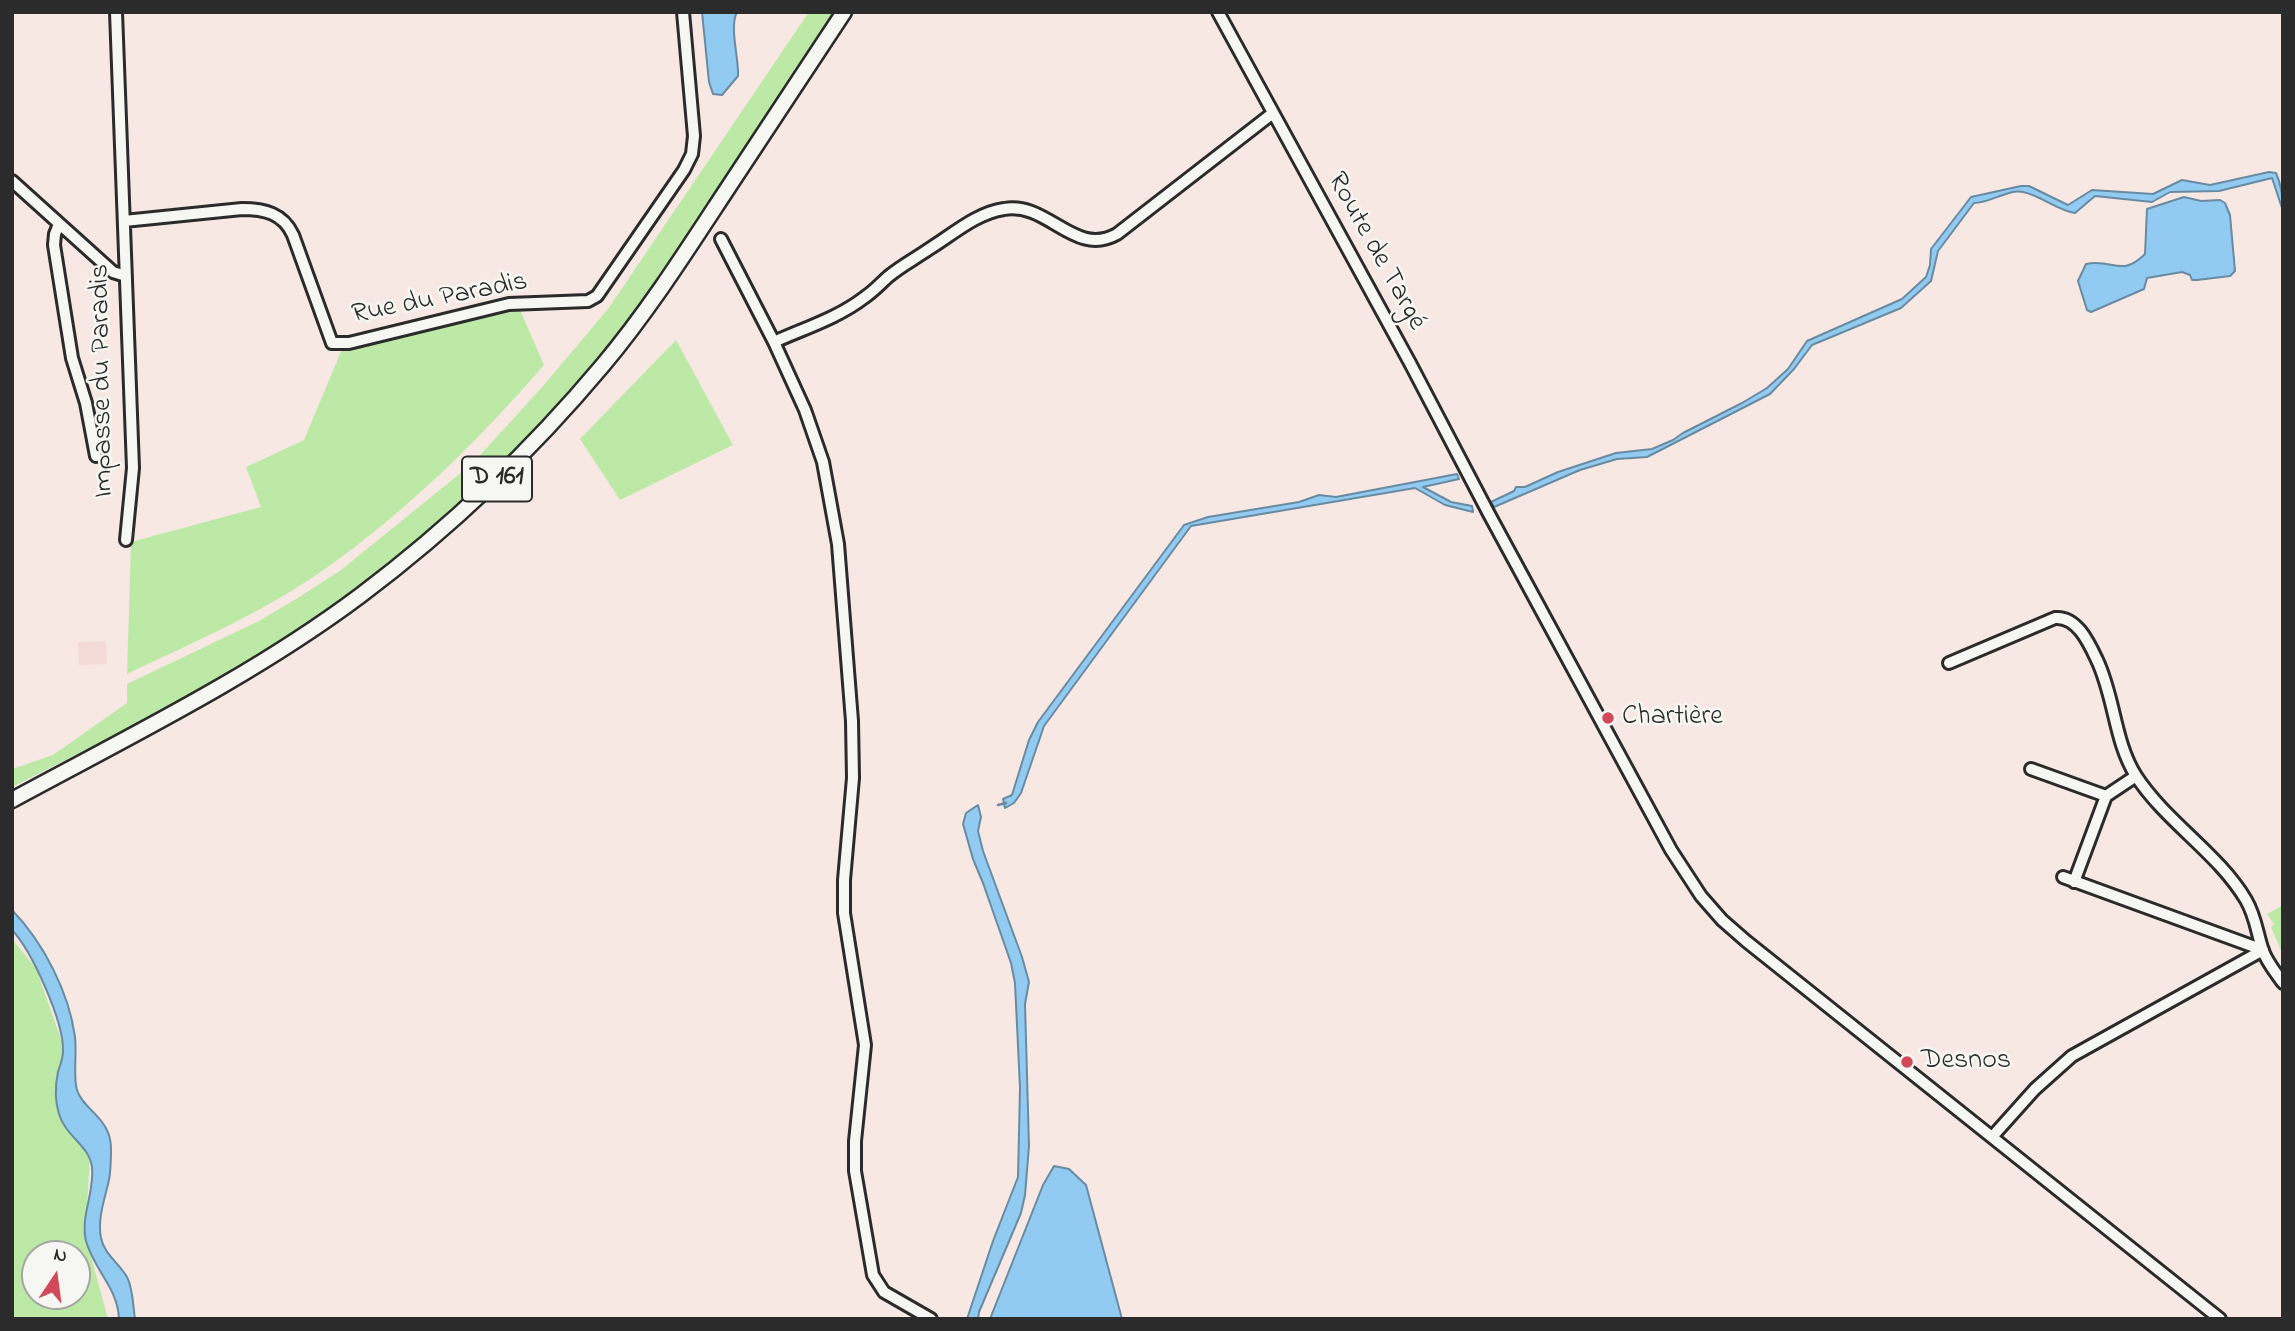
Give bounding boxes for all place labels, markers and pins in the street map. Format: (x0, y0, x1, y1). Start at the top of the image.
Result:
place label: Chartière (1622, 701, 1723, 735)
marker: Chartière (1600, 710, 1616, 726)
place label: Desnos (1921, 1045, 2011, 1079)
marker: Desnos (1899, 1054, 1915, 1070)

